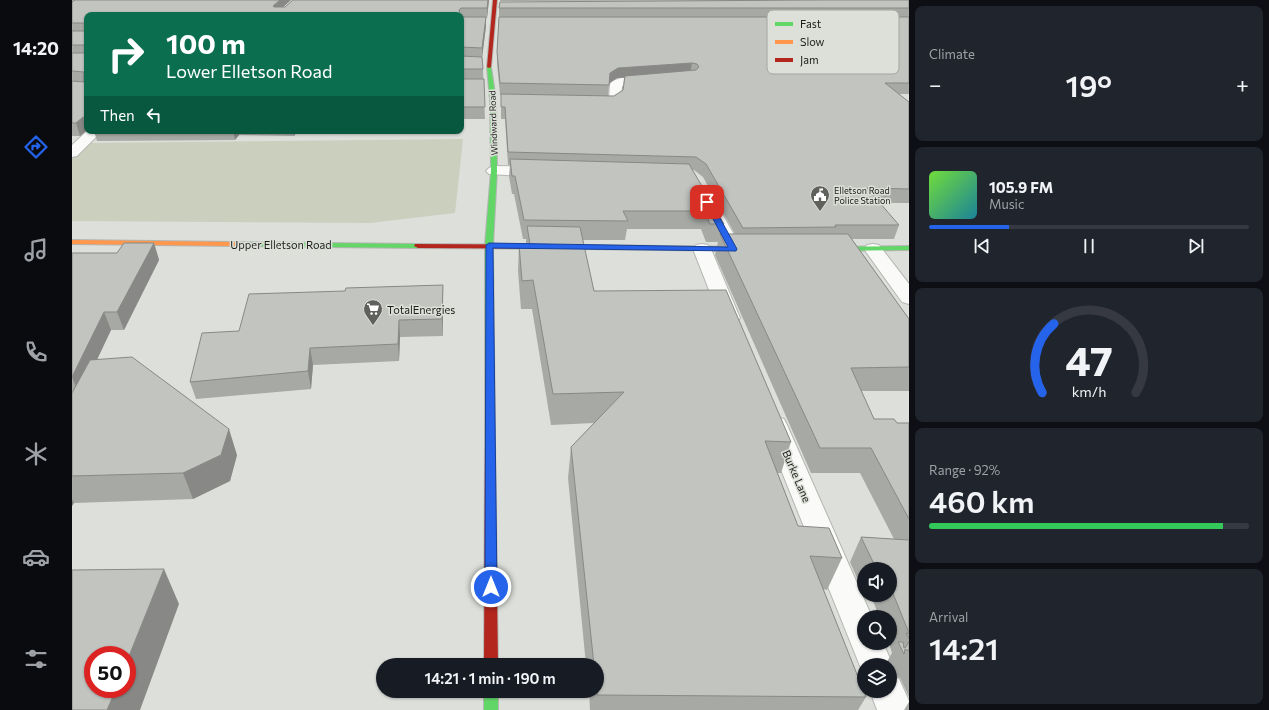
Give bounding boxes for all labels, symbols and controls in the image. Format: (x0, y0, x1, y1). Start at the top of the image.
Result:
legend (767, 10, 899, 74)
text: Fast (800, 17, 822, 30)
text: 100 m (166, 26, 246, 60)
icon: right (100, 28, 152, 80)
text: Slow (800, 35, 825, 48)
text: 14:20 (13, 37, 59, 59)
text: Climate (929, 46, 975, 62)
text: Jam (800, 53, 819, 67)
text: Lower Elletson Road (166, 60, 332, 82)
text: 19° (1066, 66, 1112, 103)
text: − (929, 71, 942, 98)
text: + (1236, 71, 1249, 98)
street label: Windward Road (486, 90, 500, 156)
icon: left (143, 104, 165, 126)
text: Then (100, 106, 135, 124)
icon: directions (22, 133, 50, 161)
text: 105.9 FM (989, 178, 1053, 196)
public building icon: Elletson Road Police Station (809, 184, 831, 212)
pin (690, 185, 724, 219)
place label: Elletson Road Police Station (834, 185, 891, 206)
icon: arrive (696, 191, 718, 213)
text: Music (989, 196, 1024, 212)
icon: previous (971, 235, 993, 257)
icon: pause (1078, 235, 1100, 257)
icon: next (1185, 235, 1207, 257)
icon: music (22, 236, 50, 264)
street label: Upper Elletson Road (230, 238, 332, 251)
supermarket icon: TotalEnergies (362, 298, 384, 326)
place label: TotalEnergies (387, 303, 455, 316)
text: 47 (1065, 334, 1113, 385)
icon: phone (22, 338, 50, 366)
text: km/h (1072, 382, 1106, 400)
icon: climate (22, 440, 50, 468)
street label: Burke Lane (780, 448, 814, 504)
text: Range · 92% (929, 462, 1000, 478)
text: 460 km (929, 482, 1034, 519)
icon: car (22, 543, 50, 571)
map controls (857, 562, 897, 698)
button: sound (857, 562, 897, 602)
position arrow (470, 566, 512, 608)
text: Arrival (929, 609, 968, 625)
button: search (857, 610, 897, 650)
text: 14:21 (929, 629, 999, 666)
icon: filters (22, 645, 50, 673)
speed limit sign: 50 (84, 646, 136, 698)
button: layers (857, 658, 897, 698)
text: 14:21 · 1 min · 190 m (425, 669, 555, 687)

